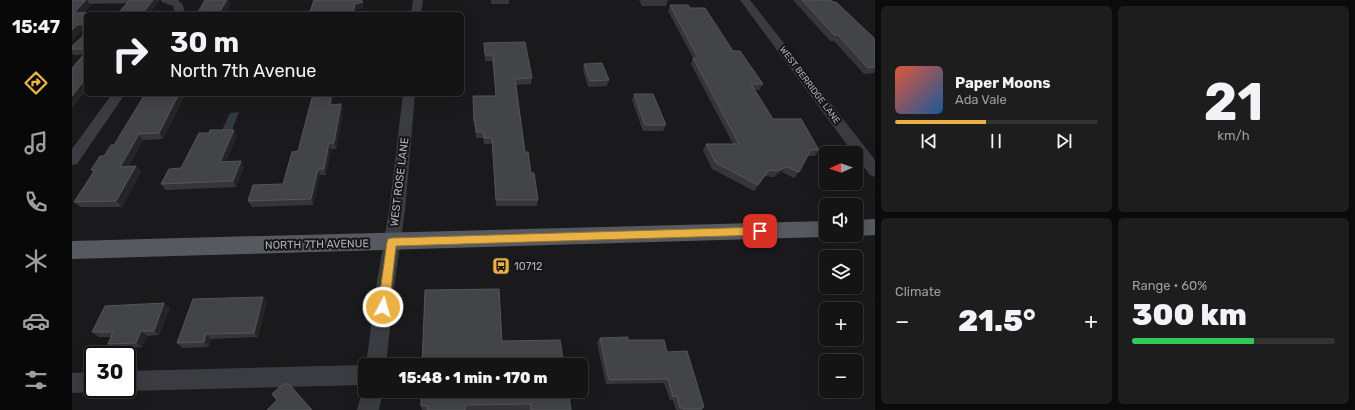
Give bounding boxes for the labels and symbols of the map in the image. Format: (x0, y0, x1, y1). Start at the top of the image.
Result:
street label: WEST BERRIDGE LANE (778, 44, 842, 126)
street label: WEST ROSE LANE (388, 136, 411, 227)
north arrow (819, 146, 863, 190)
pin (743, 214, 777, 248)
street label: NORTH 7TH AVENUE (265, 237, 370, 252)
bus stop icon: 10712 (491, 256, 511, 276)
place label: 10712 (514, 260, 543, 273)
position arrow (362, 286, 404, 328)
speed limit sign: 30 (84, 346, 136, 398)

